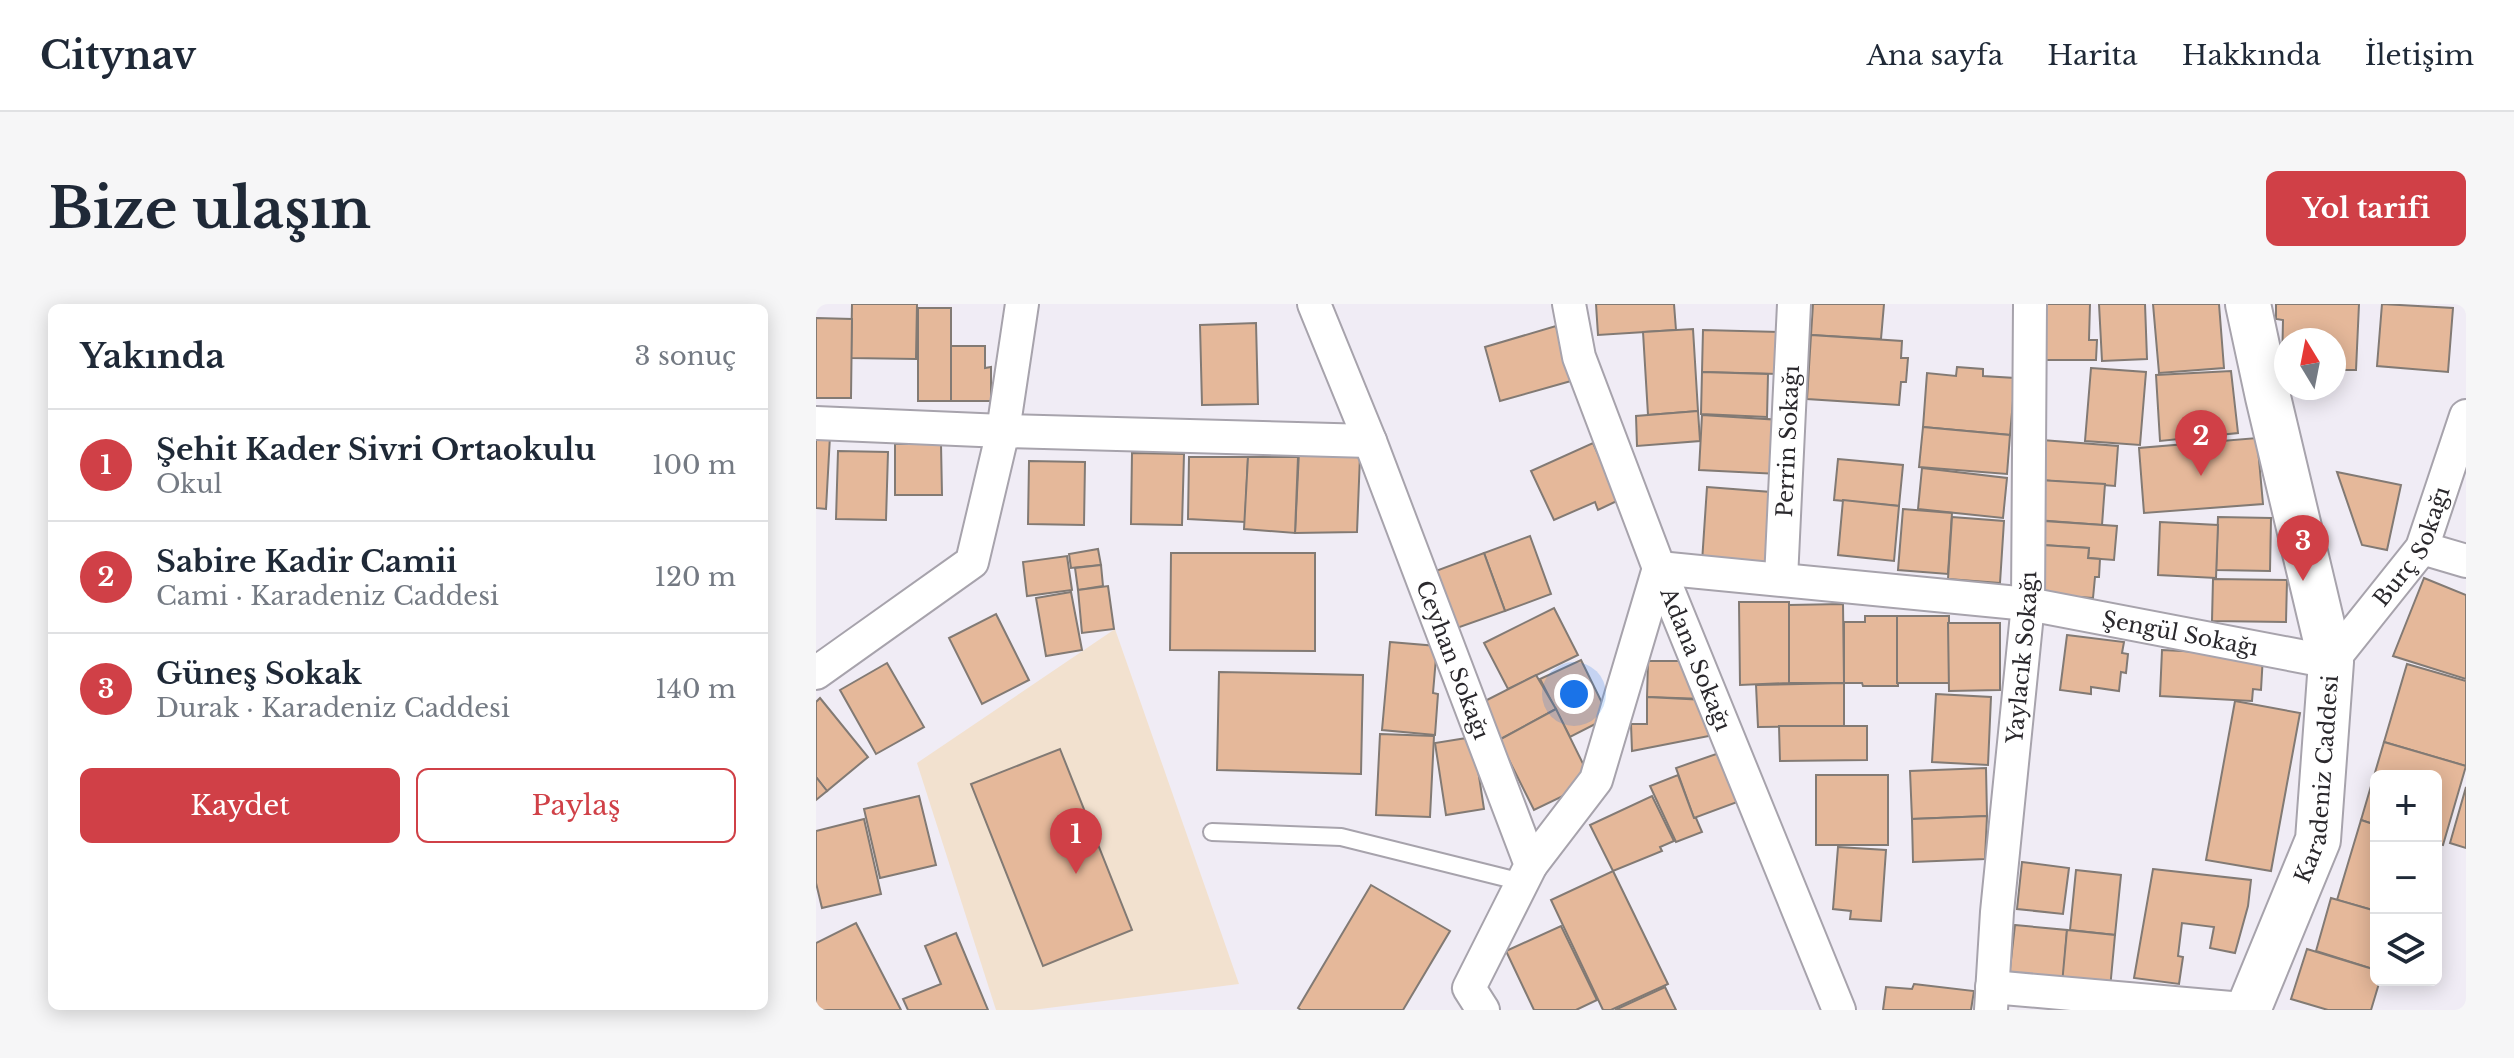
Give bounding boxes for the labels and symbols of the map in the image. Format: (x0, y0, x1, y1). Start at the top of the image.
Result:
north arrow (2274, 328, 2346, 400)
street label: Perrin Sokağı (1771, 364, 1805, 518)
pin: 2 (2175, 410, 2227, 476)
street label: Burç Sokağı (2368, 483, 2456, 612)
pin: 3 (2277, 515, 2329, 581)
street label: Yaylacık Sokağı (2001, 571, 2042, 746)
street label: Ceyhan Sokağı (1410, 577, 1495, 744)
street label: Adana Sokağı (1654, 583, 1737, 735)
street label: Şengül Sokağı (2100, 605, 2261, 662)
your location (1554, 674, 1594, 714)
street label: Karadeniz Caddesi (2289, 674, 2344, 887)
pin: 1 (1050, 808, 1102, 874)

